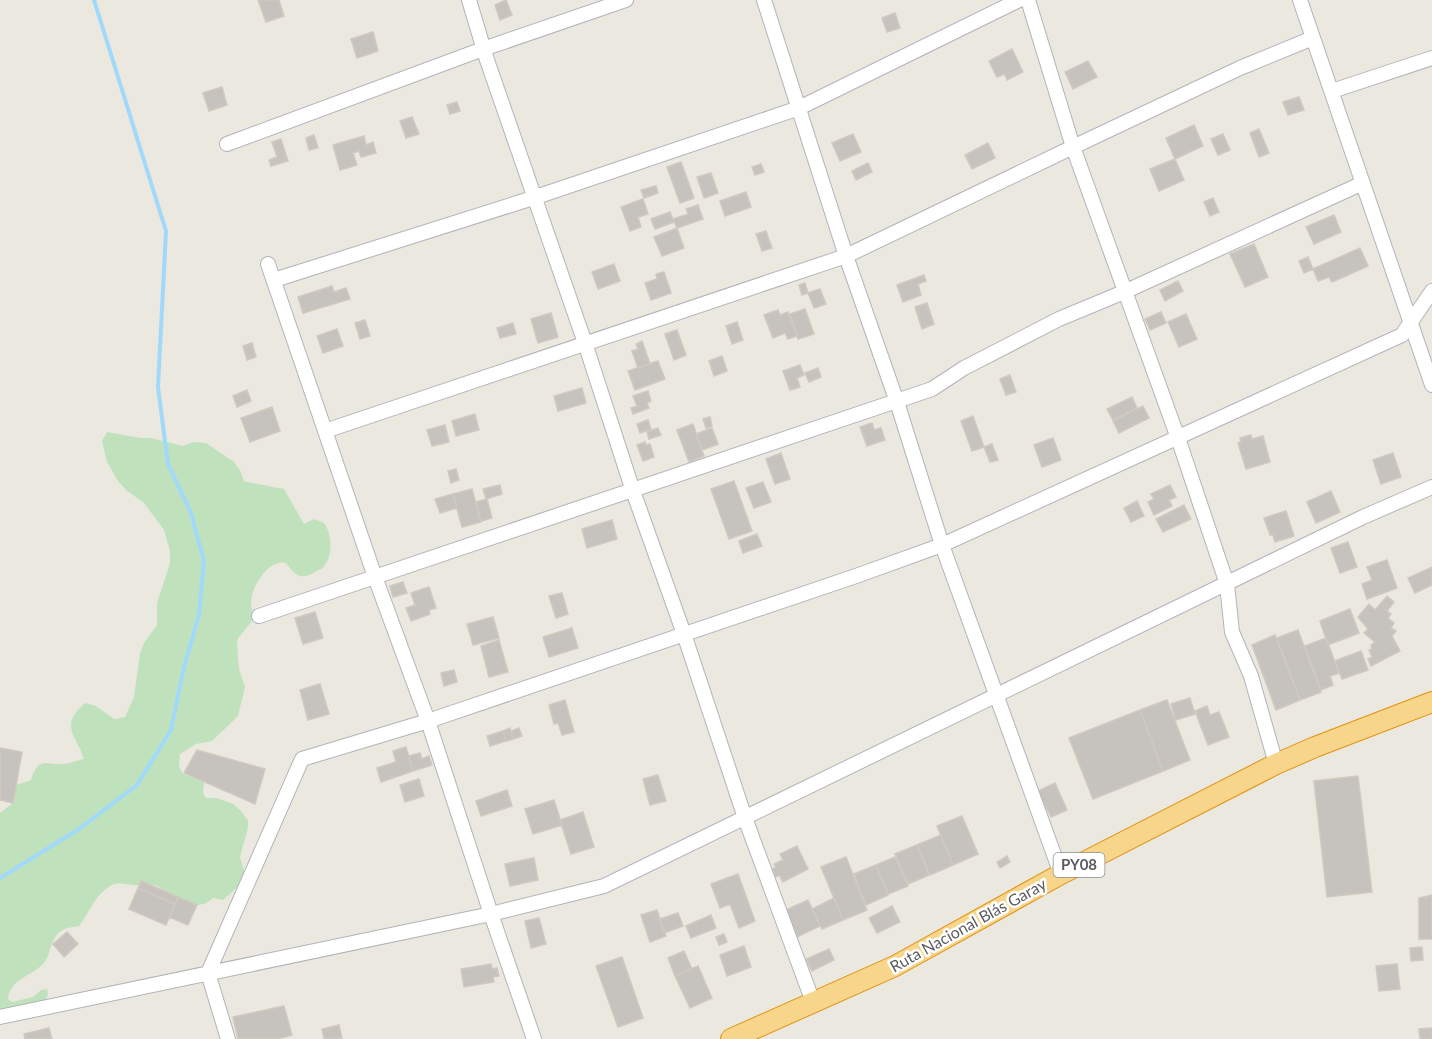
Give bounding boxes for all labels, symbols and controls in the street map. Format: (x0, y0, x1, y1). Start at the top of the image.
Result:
road number: PY08 (1054, 853, 1104, 877)
street label: Ruta Nacional Blás Garay (886, 873, 1050, 976)

